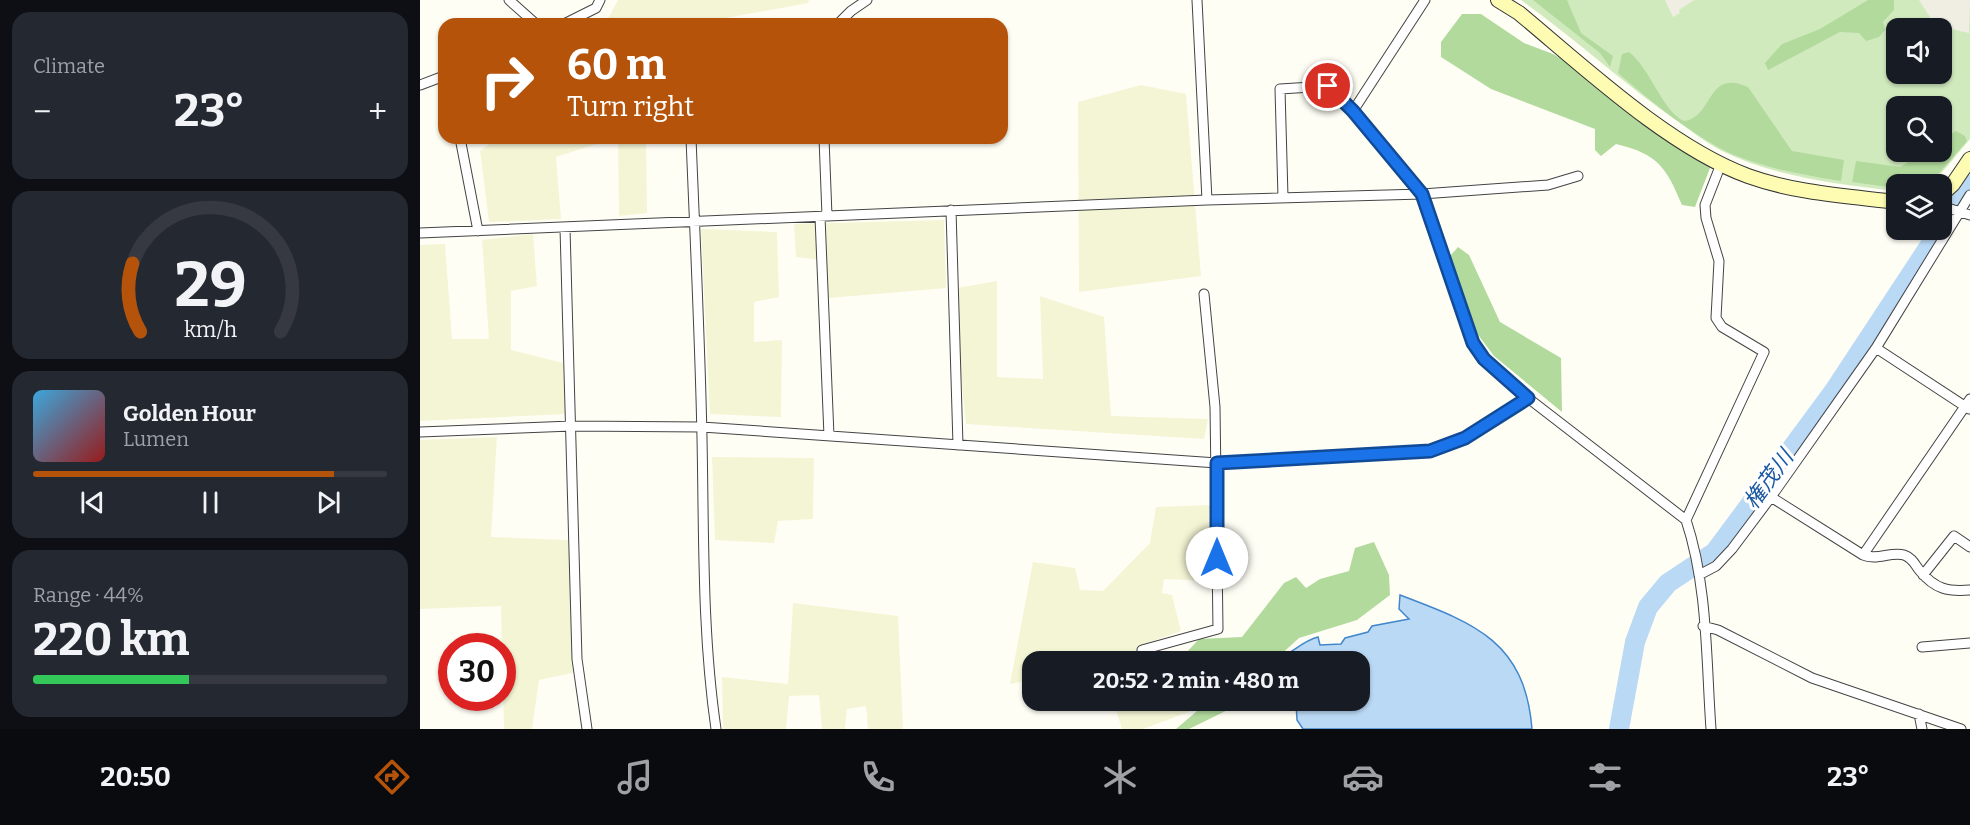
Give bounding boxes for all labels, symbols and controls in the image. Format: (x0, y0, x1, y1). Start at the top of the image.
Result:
map controls (1886, 18, 1952, 240)
button: sound (1886, 18, 1952, 84)
text: 60 m (567, 40, 666, 90)
icon: right (468, 42, 546, 120)
text: Climate (33, 54, 105, 78)
pin (1302, 60, 1353, 111)
icon: arrive (1311, 69, 1344, 102)
text: 23° (174, 84, 245, 138)
text: Turn right (567, 91, 694, 123)
text: − (33, 92, 51, 132)
text: + (368, 92, 387, 132)
button: search (1886, 96, 1952, 162)
button: layers (1886, 174, 1952, 240)
text: 29 (174, 248, 246, 323)
text: km/h (183, 317, 237, 343)
text: Golden Hour (123, 400, 256, 427)
text: Lumen (123, 427, 189, 451)
water label: 権茂川 (1738, 443, 1800, 514)
icon: previous (76, 486, 109, 519)
icon: pause (194, 486, 227, 519)
icon: next (312, 486, 345, 519)
position arrow (1185, 526, 1249, 590)
text: Range · 44% (33, 583, 144, 607)
text: 220 km (33, 613, 189, 667)
speed limit sign: 30 (438, 633, 516, 711)
text: 20:52 · 2 min · 480 m (1093, 667, 1299, 694)
icon: directions (371, 756, 413, 798)
icon: music (614, 756, 656, 798)
icon: phone (857, 756, 899, 798)
icon: climate (1099, 756, 1141, 798)
icon: car (1342, 756, 1384, 798)
icon: filters (1584, 756, 1626, 798)
text: 20:50 (100, 761, 171, 793)
text: 23° (1827, 761, 1870, 793)

